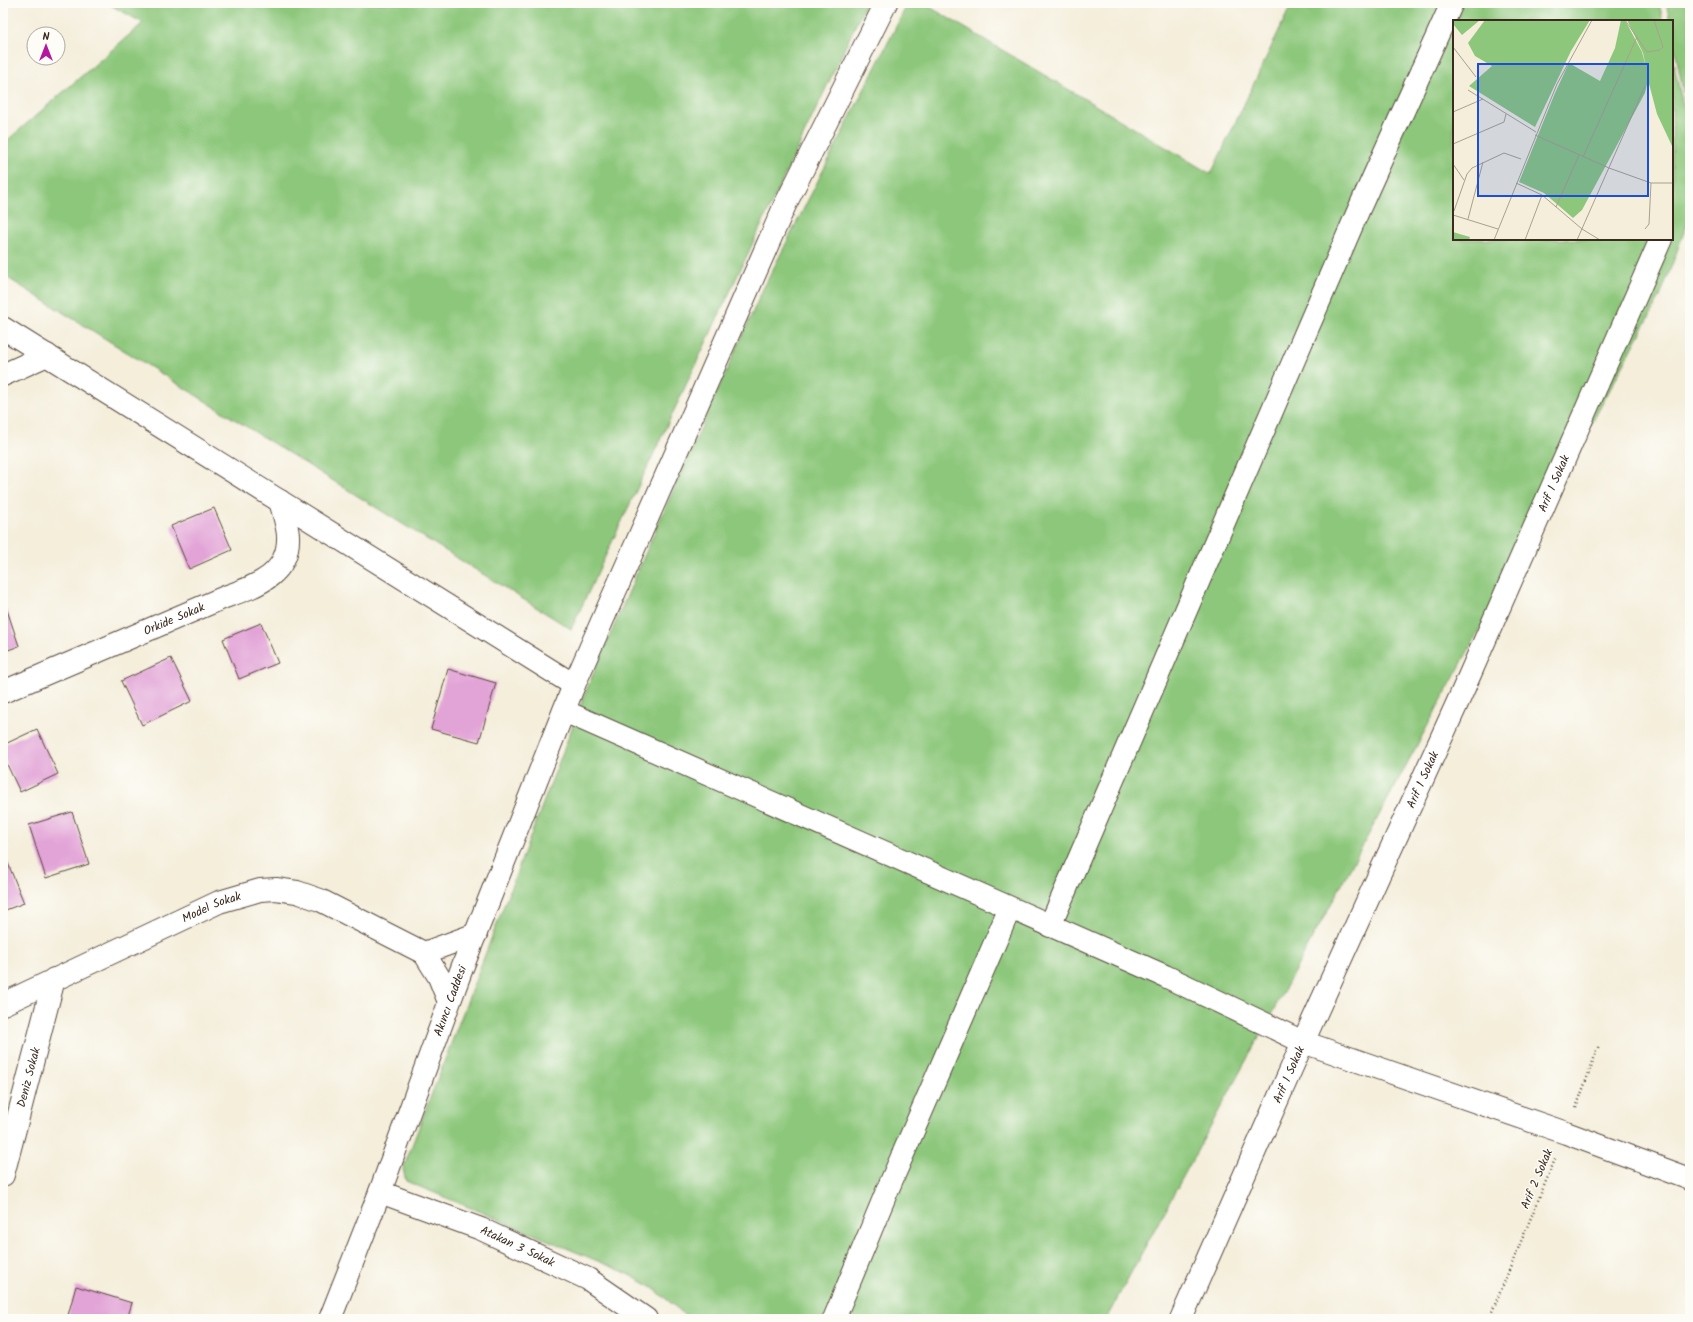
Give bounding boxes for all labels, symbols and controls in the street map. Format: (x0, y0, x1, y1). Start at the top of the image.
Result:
inset map (1453, 20, 1673, 240)
north arrow (26, 26, 66, 66)
text: N (43, 28, 50, 46)
street label: Arif 1 Sokak (1533, 451, 1575, 515)
street label: Orkide Sokak (140, 597, 208, 640)
street label: Arif 1 Sokak (1401, 748, 1444, 811)
street label: Model Sokak (179, 886, 244, 928)
street label: Akıncı Caddesi (428, 962, 472, 1039)
street label: Arif 1 Sokak (1268, 1043, 1310, 1106)
street label: Deniz Sokak (12, 1045, 45, 1109)
street label: Arif 2 Sokak (1516, 1146, 1558, 1212)
street label: Atakan 3 Sokak (477, 1220, 558, 1272)

